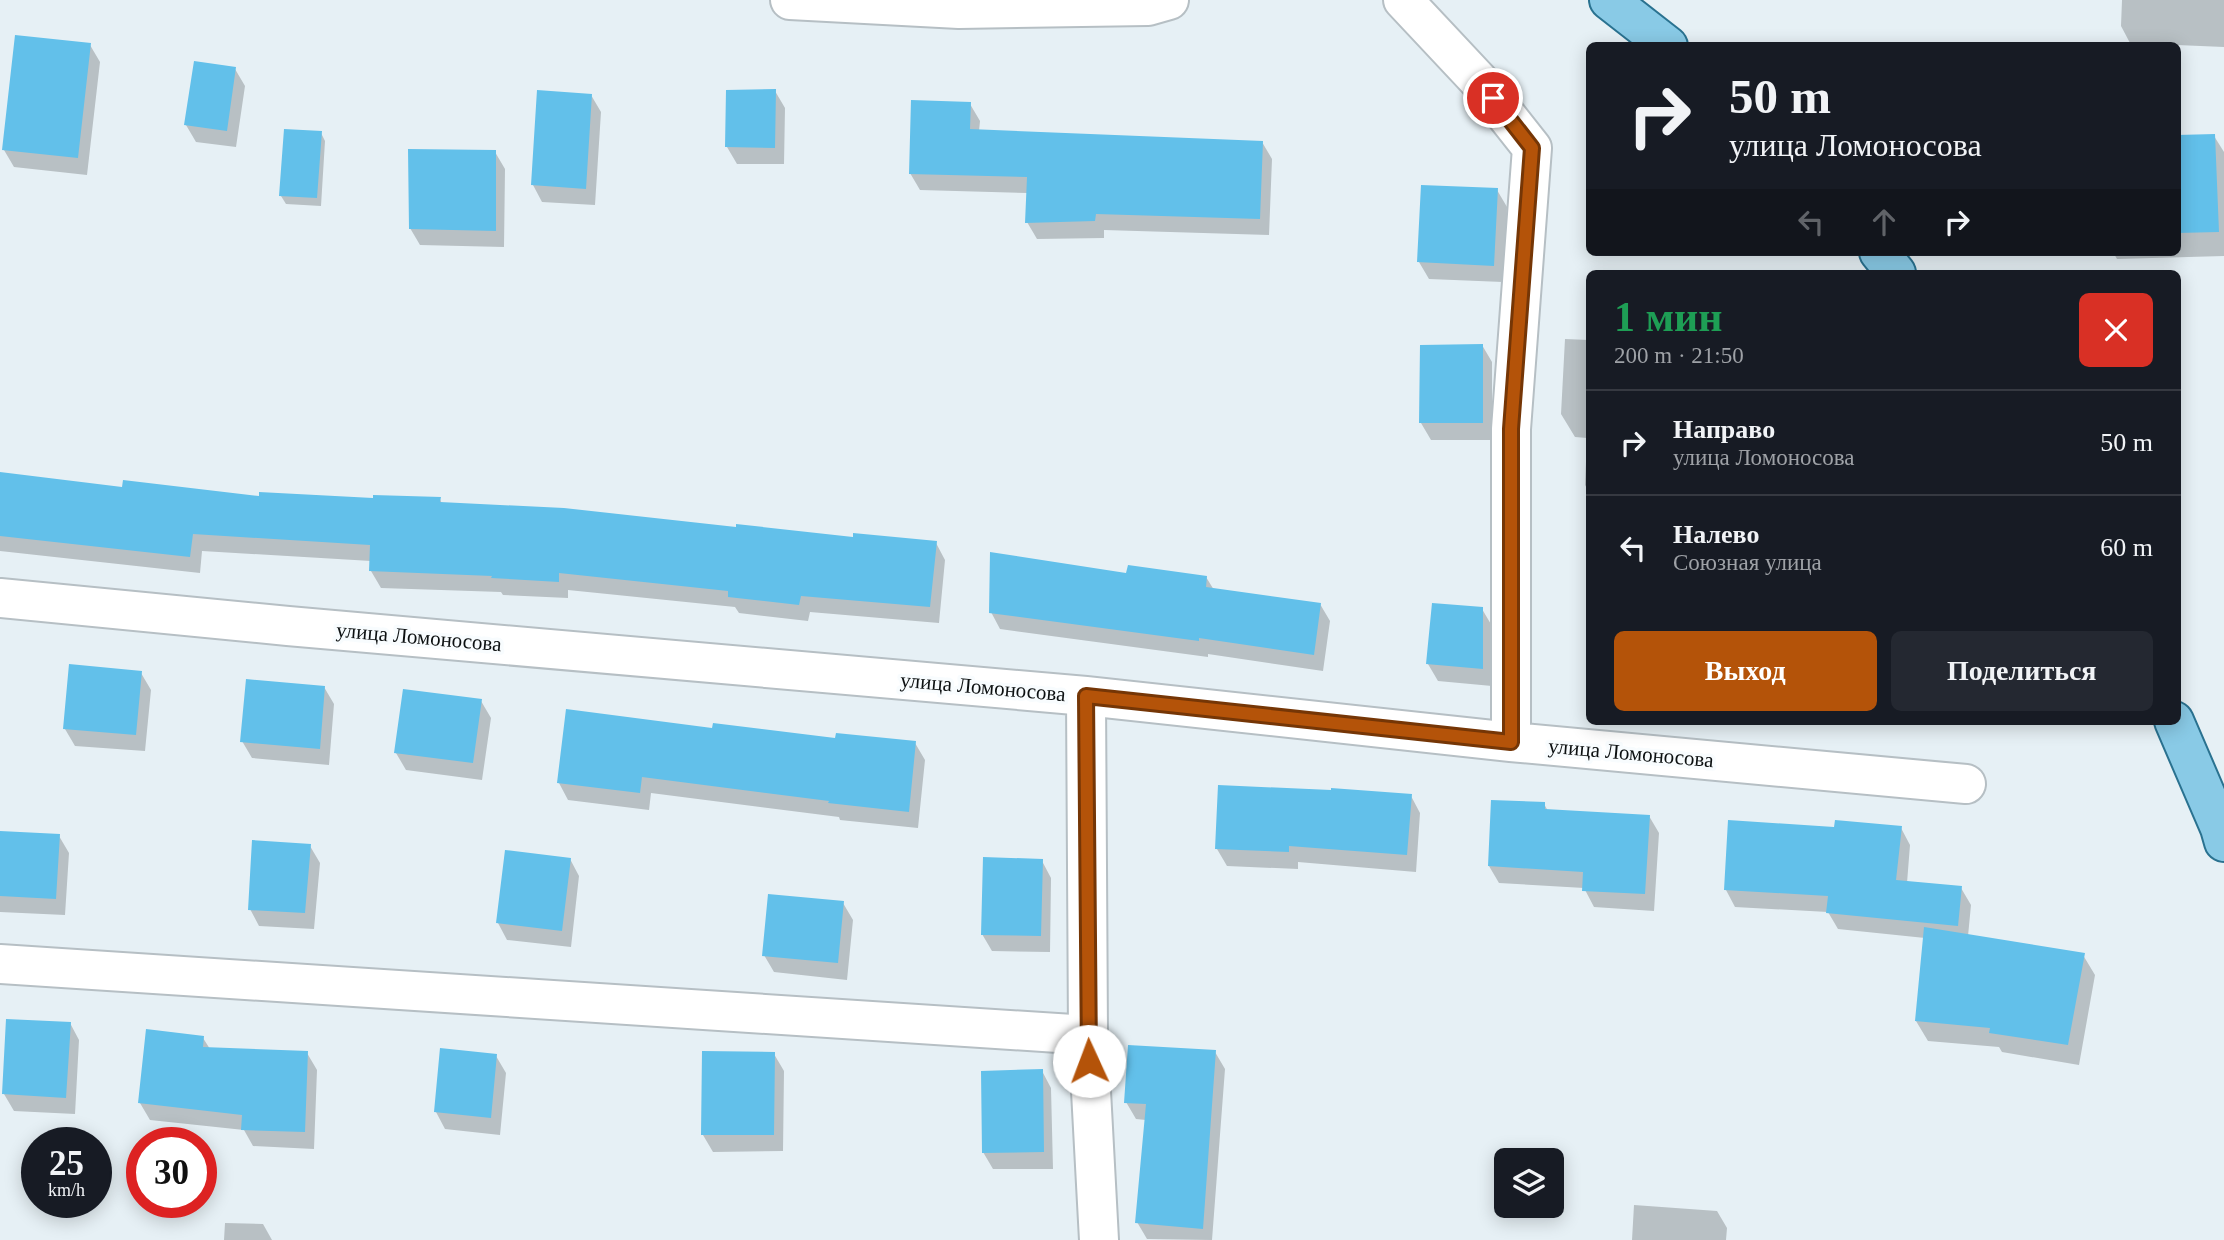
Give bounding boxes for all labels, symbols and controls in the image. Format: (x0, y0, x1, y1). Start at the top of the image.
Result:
pin (1463, 68, 1523, 128)
text: 50 m (1729, 69, 1831, 124)
icon: right (1614, 70, 1705, 161)
icon: arrive (1474, 79, 1512, 117)
text: улица Ломоносова (1729, 127, 1982, 163)
icon: left (1792, 203, 1830, 241)
icon: ahead (1865, 203, 1903, 241)
icon: right (1938, 203, 1976, 241)
button: close (2079, 293, 2153, 367)
text: 1 мин (1614, 294, 1723, 340)
text: 200 m · 21:50 (1614, 343, 1744, 368)
text: Направо (1673, 415, 1775, 444)
icon: right (1614, 424, 1652, 462)
text: 50 m (2100, 428, 2153, 457)
text: улица Ломоносова (1673, 445, 1855, 470)
text: Налево (1673, 520, 1759, 549)
icon: left (1614, 529, 1652, 567)
text: 60 m (2100, 533, 2153, 562)
text: Союзная улица (1673, 550, 1822, 575)
street label: улица Ломоносова (335, 618, 503, 656)
button: Выход (1614, 631, 1877, 711)
button: Поделиться (1891, 631, 2153, 711)
street label: улица Ломоносова (899, 668, 1067, 706)
street label: улица Ломоносова (1547, 734, 1715, 772)
position arrow (1052, 1024, 1126, 1098)
speed limit sign: 30 (126, 1127, 217, 1218)
text: 25 (49, 1144, 84, 1183)
map controls (1494, 1148, 1564, 1218)
button: layers (1494, 1148, 1564, 1218)
text: km/h (48, 1180, 85, 1200)

